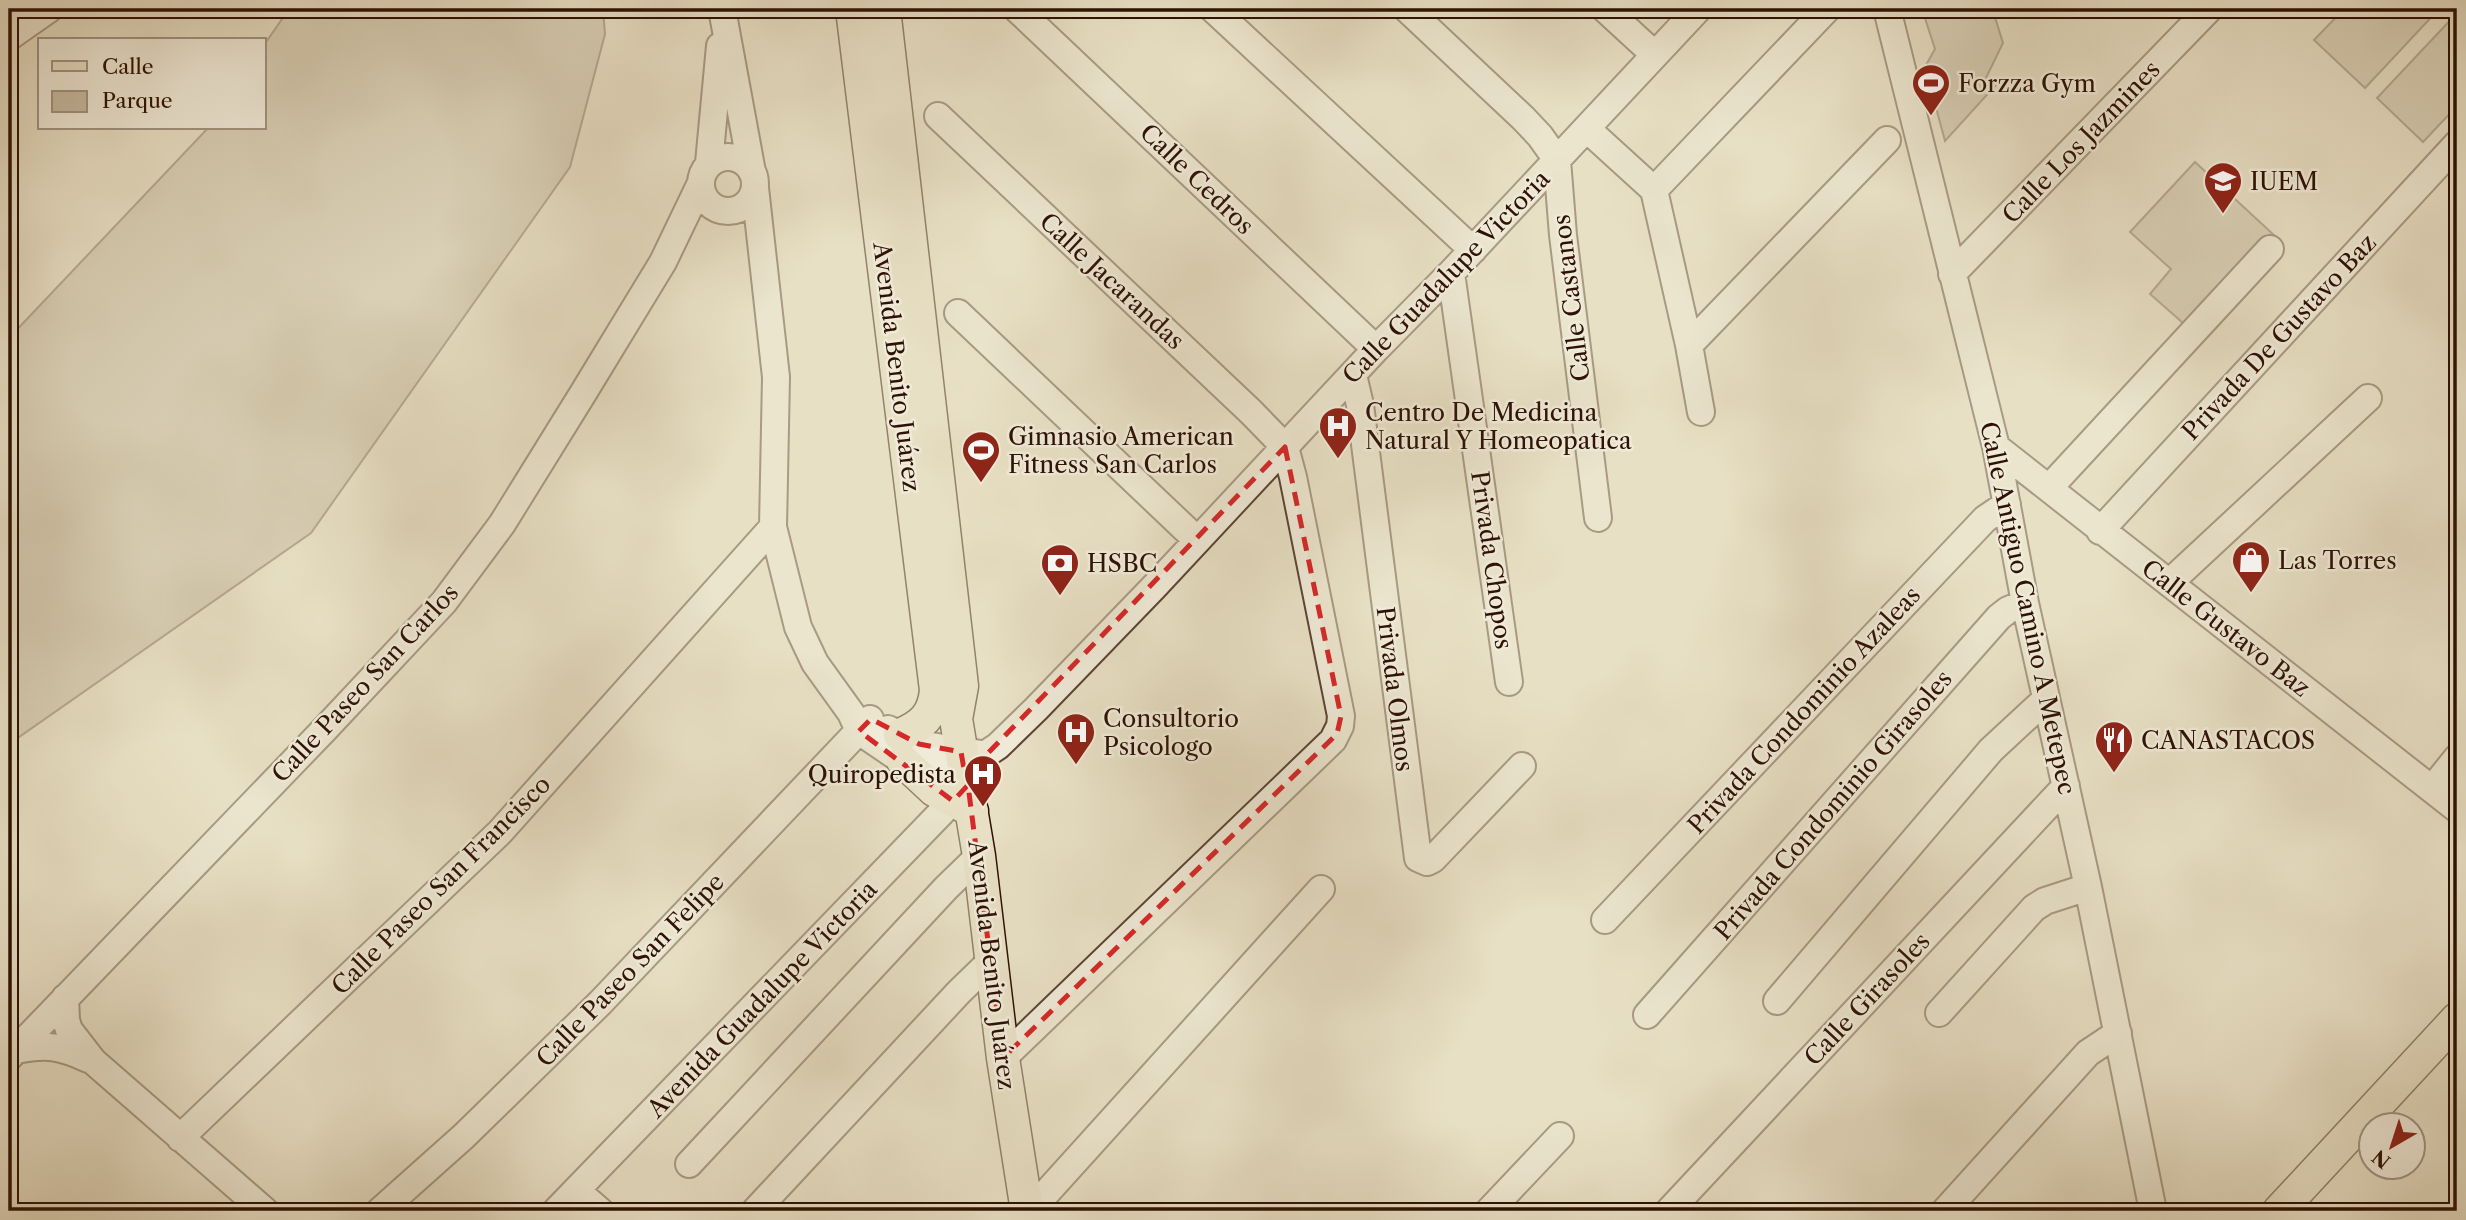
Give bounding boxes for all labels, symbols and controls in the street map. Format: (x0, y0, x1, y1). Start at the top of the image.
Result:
legend (38, 38, 266, 130)
text: Calle (102, 54, 154, 79)
street label: Calle Los Jazmines (1996, 55, 2166, 229)
sports icon: Forzza Gym (1910, 62, 1952, 117)
place label: Forzza Gym (1958, 69, 2096, 98)
text: Parque (102, 88, 173, 113)
street label: Calle Cedros (1134, 118, 1260, 240)
school or university icon: IUEM (2202, 160, 2244, 215)
street label: Calle Guadalupe Victoria (1336, 164, 1556, 390)
place label: IUEM (2250, 167, 2318, 196)
street label: Calle Jacarandas (1034, 207, 1190, 355)
street label: Calle Castanos (1546, 213, 1596, 383)
street label: Privada De Gustavo Baz (2176, 228, 2382, 446)
street label: Avenida Benito Juárez (867, 240, 927, 493)
place label: Centro De Medicina Natural Y Homeopatica (1365, 398, 1632, 455)
hospital icon: Centro De Medicina Natural Y Homeopatica (1317, 405, 1359, 460)
street label: Calle Antiguo Camino A Metepec (1974, 419, 2082, 797)
place label: Gimnasio American Fitness San Carlos (1008, 422, 1234, 479)
sports icon: Gimnasio American Fitness San Carlos (960, 429, 1002, 484)
street label: Privada Chopos (1465, 469, 1519, 651)
shop icon: Las Torres (2230, 539, 2272, 594)
bank icon: HSBC (1039, 542, 1081, 597)
place label: Las Torres (2278, 546, 2397, 575)
place label: HSBC (1087, 549, 1157, 578)
street label: Calle Gustavo Baz (2136, 553, 2316, 703)
street label: Calle Paseo San Carlos (266, 578, 464, 788)
street label: Privada Condominio Azaleas (1682, 580, 1926, 840)
street label: Privada Olmos (1371, 605, 1419, 773)
street label: Privada Condominio Girasoles (1708, 664, 1958, 946)
place label: Consultorio Psicologo (1103, 704, 1239, 761)
hospital icon: Consultorio Psicologo (1055, 711, 1097, 766)
restaurant icon: CANASTACOS (2093, 719, 2135, 774)
place label: CANASTACOS (2141, 726, 2315, 755)
hospital icon: Quiropedista (962, 753, 1004, 808)
place label: Quiropedista (808, 760, 956, 789)
street label: Calle Paseo San Francisco (326, 770, 556, 1000)
street label: Avenida Benito Juárez (962, 838, 1022, 1091)
street label: Calle Paseo San Felipe (530, 867, 730, 1073)
street label: Avenida Guadalupe Victoria (640, 874, 883, 1124)
street label: Calle Girasoles (1798, 927, 1936, 1071)
north arrow (2358, 1112, 2428, 1182)
text: N (2368, 1145, 2395, 1173)

